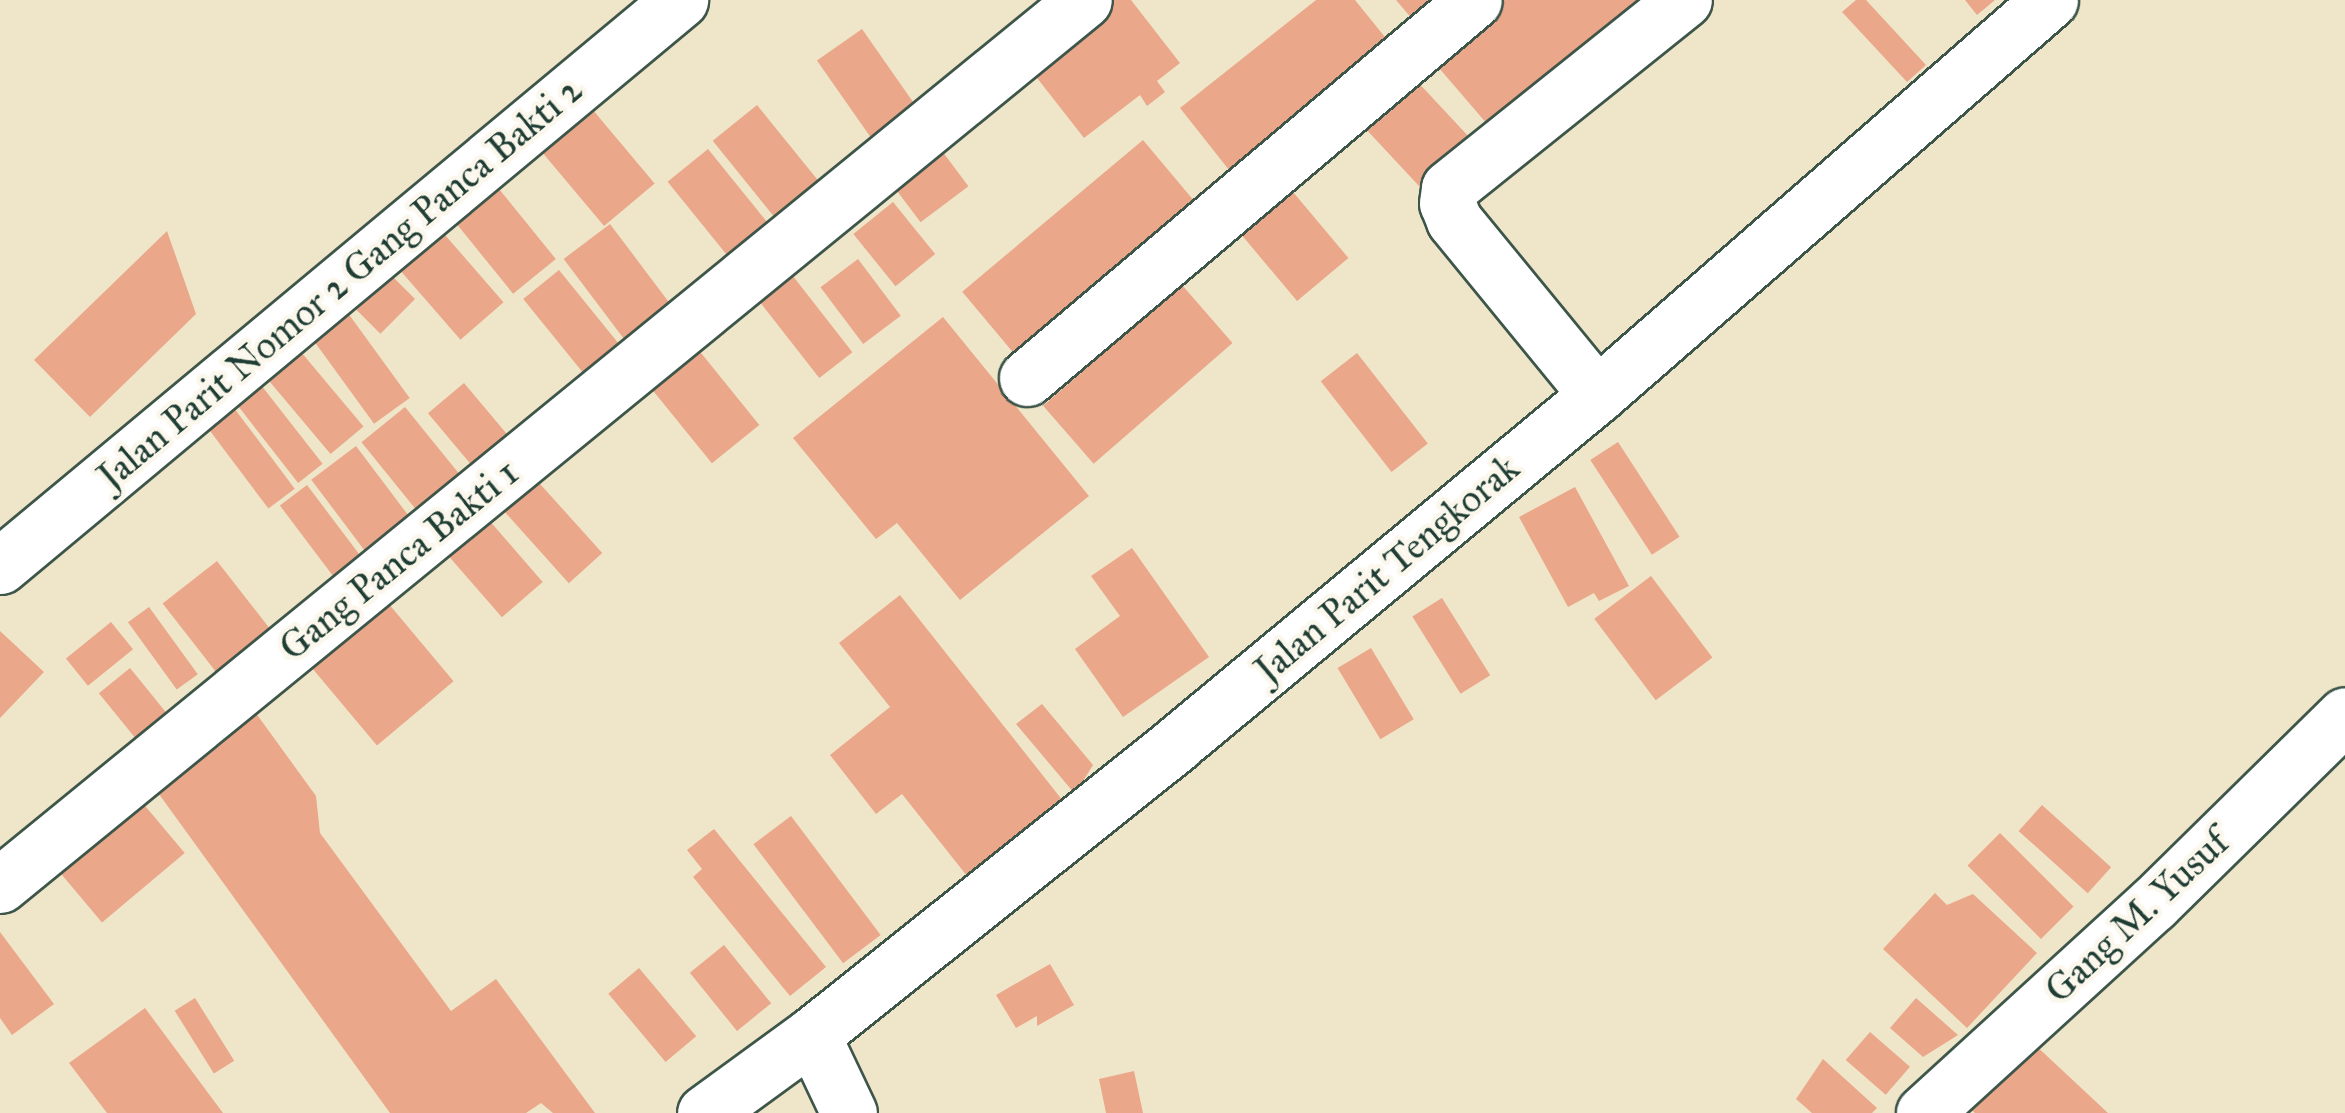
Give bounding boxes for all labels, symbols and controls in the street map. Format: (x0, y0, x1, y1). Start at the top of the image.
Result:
street label: Jalan Parit Nomor 2 Gang Panca Bakti 2 (89, 67, 591, 499)
street label: Jalan Parit Tengkorak (1246, 445, 1528, 693)
street label: Gang Panca Bakti 1 (270, 450, 528, 670)
street label: Gang M. Yusuf (2036, 819, 2238, 1013)

